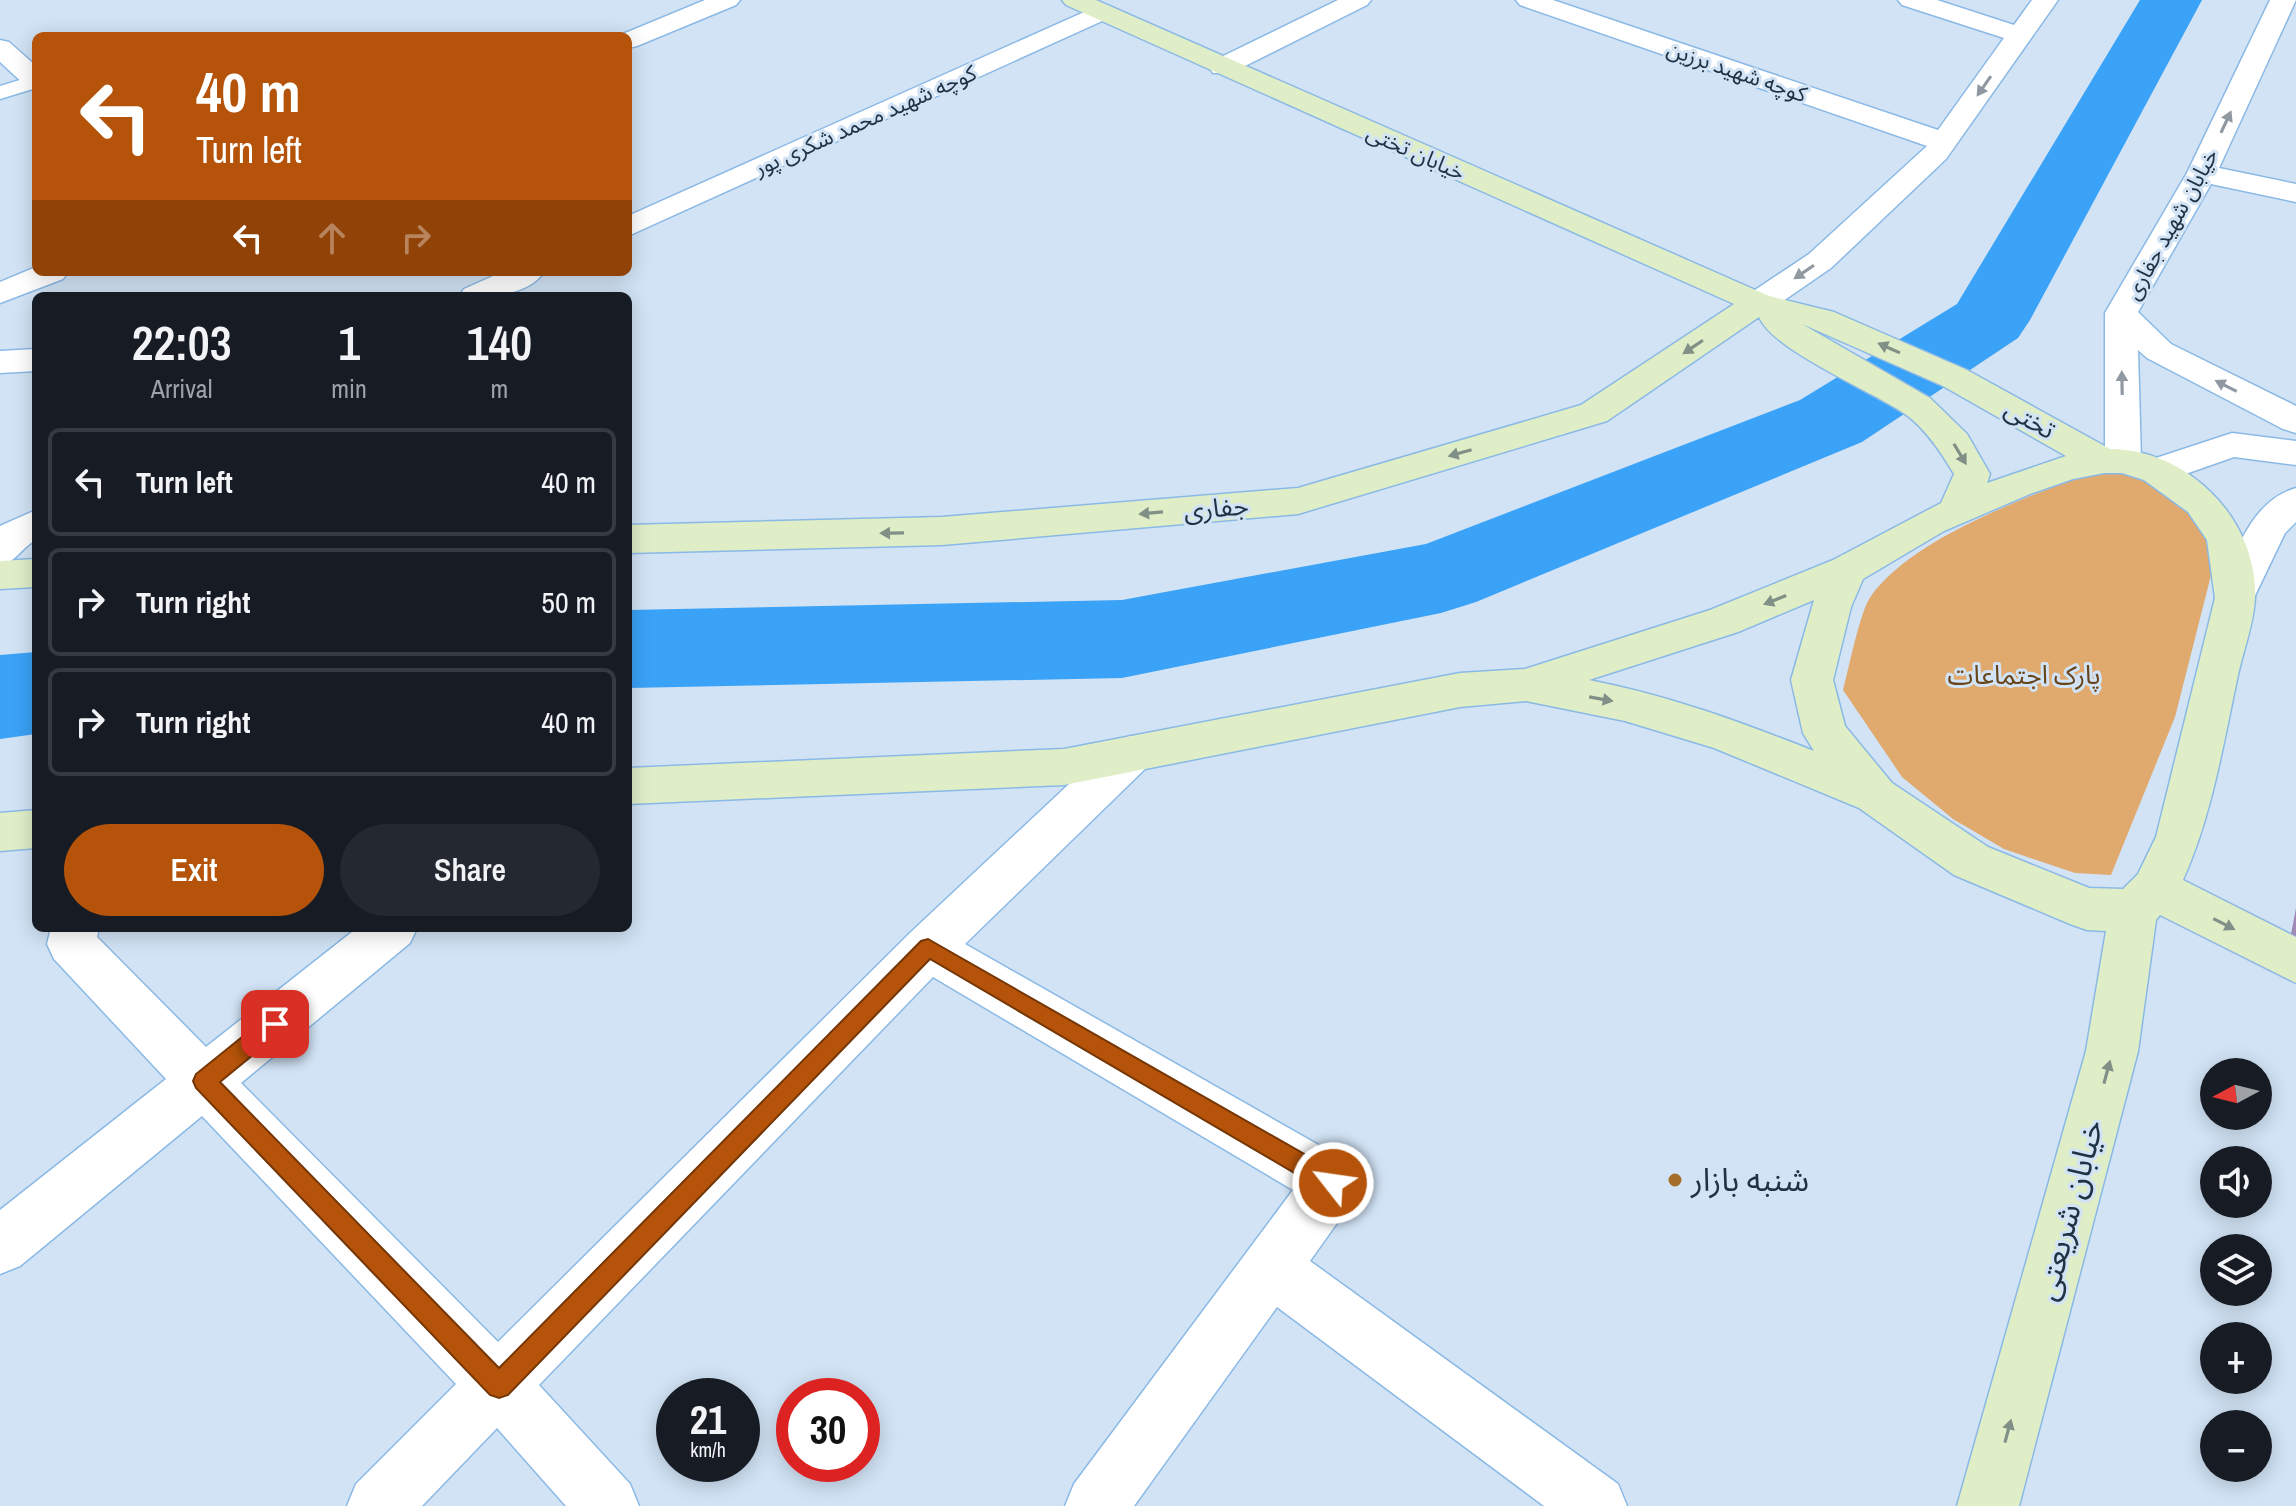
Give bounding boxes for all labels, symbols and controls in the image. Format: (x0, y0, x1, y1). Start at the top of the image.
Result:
street label: کوچه شهید برزین (1663, 33, 1812, 109)
text: 40 m (196, 54, 301, 129)
street label: کوچه شهید محمد شکری پور (748, 57, 982, 183)
icon: left (64, 64, 168, 168)
one-way arrow (1977, 76, 1992, 97)
one-way arrow (2219, 111, 2233, 134)
street label: خیابان تختی (1362, 117, 1470, 187)
text: Turn left (196, 126, 302, 174)
street label: خیابان شهید جفاری (2117, 143, 2225, 305)
icon: left (226, 216, 270, 260)
icon: ahead (310, 216, 354, 260)
icon: right (394, 216, 438, 260)
one-way arrow (1793, 264, 1814, 279)
text: 22:03 (132, 310, 232, 375)
text: 1 (338, 310, 360, 375)
text: 140 (467, 310, 532, 375)
one-way arrow (1683, 339, 1704, 354)
one-way arrow (1877, 342, 1901, 355)
one-way arrow (2115, 370, 2128, 395)
text: Arrival (151, 371, 212, 406)
text: min (331, 371, 367, 406)
text: m (491, 371, 508, 406)
one-way arrow (2214, 380, 2237, 393)
street label: تختی (1999, 390, 2062, 447)
one-way arrow (1953, 443, 1967, 465)
one-way arrow (1447, 447, 1471, 460)
icon: left (68, 460, 112, 504)
text: Turn left (136, 462, 233, 502)
text: 40 m (541, 462, 596, 502)
street label: جفاری (1182, 487, 1250, 528)
one-way arrow (1138, 507, 1163, 520)
one-way arrow (879, 526, 904, 539)
icon: right (68, 580, 112, 624)
text: Turn right (136, 582, 250, 622)
text: 50 m (541, 582, 596, 622)
one-way arrow (1763, 593, 1787, 606)
park label: پارک اجتماعات (1948, 657, 2100, 692)
one-way arrow (1589, 694, 1614, 706)
icon: right (68, 700, 112, 744)
text: Turn right (136, 702, 250, 742)
text: 40 m (541, 702, 596, 742)
button: Exit (64, 824, 324, 916)
button: Share (340, 824, 600, 916)
one-way arrow (2213, 918, 2236, 931)
pin (241, 990, 309, 1058)
icon: arrive (253, 1002, 297, 1046)
north arrow (2200, 1058, 2272, 1130)
map controls (2200, 1058, 2272, 1482)
one-way arrow (2101, 1059, 2113, 1084)
street label: خیابان شریعتی (2024, 1115, 2113, 1305)
position arrow (1291, 1141, 1375, 1225)
button: sound (2200, 1146, 2272, 1218)
place label: شنبه بازار (1690, 1158, 1809, 1201)
marker: شنبه بازار (1666, 1171, 1684, 1189)
button: layers (2200, 1234, 2272, 1306)
button: + (2200, 1322, 2272, 1394)
speed limit sign: 30 (776, 1378, 880, 1482)
text: 21 (690, 1393, 726, 1446)
button: − (2200, 1410, 2272, 1482)
one-way arrow (2003, 1418, 2015, 1443)
text: km/h (690, 1436, 726, 1463)

